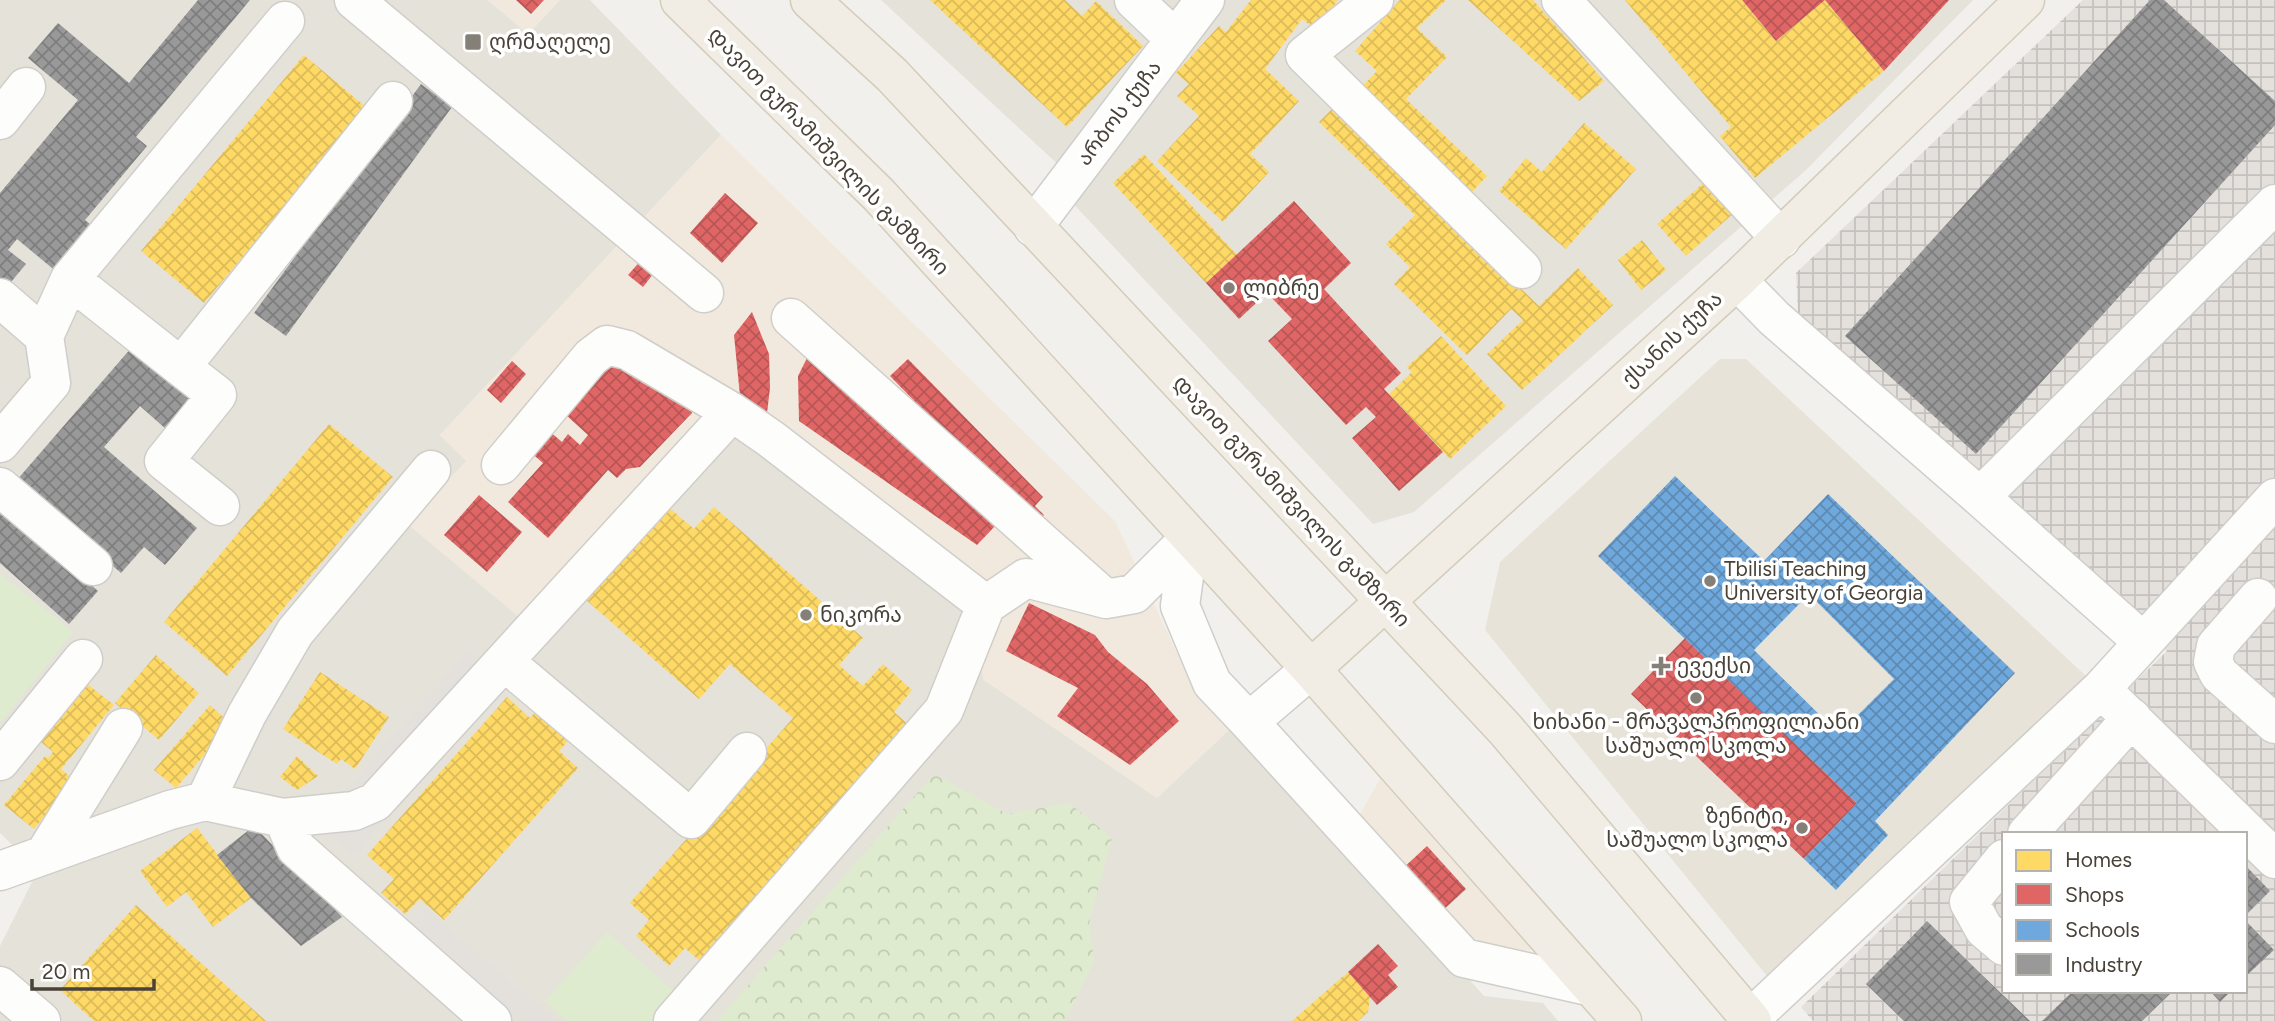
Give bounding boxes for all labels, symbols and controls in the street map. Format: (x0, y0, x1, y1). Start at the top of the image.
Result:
street label: დავით გურამიშვილის გამზირი (703, 21, 955, 281)
place label: ღრმაღელე (489, 29, 611, 55)
marker: ღრმაღელე (463, 32, 483, 52)
street label: არბოს ქუჩა (1071, 55, 1166, 170)
place label: ლიბრე (1243, 275, 1320, 301)
marker: ლიბრე (1221, 280, 1237, 296)
street label: ქსანის ქუჩა (1616, 286, 1727, 392)
street label: დავით გურამიშვილის გამზირი (1168, 370, 1416, 632)
place label: Tbilisi Teaching University of Georgia (1724, 556, 1923, 605)
marker: Tbilisi Teaching University of Georgia (1702, 573, 1718, 589)
place label: ნიკორა (820, 602, 902, 627)
marker: ნიკორა (798, 607, 814, 623)
place label: ევექსი (1677, 653, 1751, 678)
marker: ევექსი (1651, 656, 1671, 676)
marker: ხიხანი - მრავალპროფილიანი საშუალო სკოლა (1688, 690, 1704, 706)
place label: ხიხანი - მრავალპროფილიანი საშუალო სკოლა (1533, 709, 1859, 759)
place label: ზენიტი, საშუალო სკოლა (1606, 803, 1788, 853)
marker: ზენიტი, საშუალო სკოლა (1794, 820, 1810, 836)
legend (2002, 832, 2247, 993)
text: Homes (2065, 847, 2132, 872)
text: Shops (2065, 882, 2124, 907)
text: Schools (2065, 917, 2140, 942)
scale bar (32, 948, 154, 992)
text: Industry (2065, 952, 2142, 977)
text: 20 m (42, 959, 90, 984)

